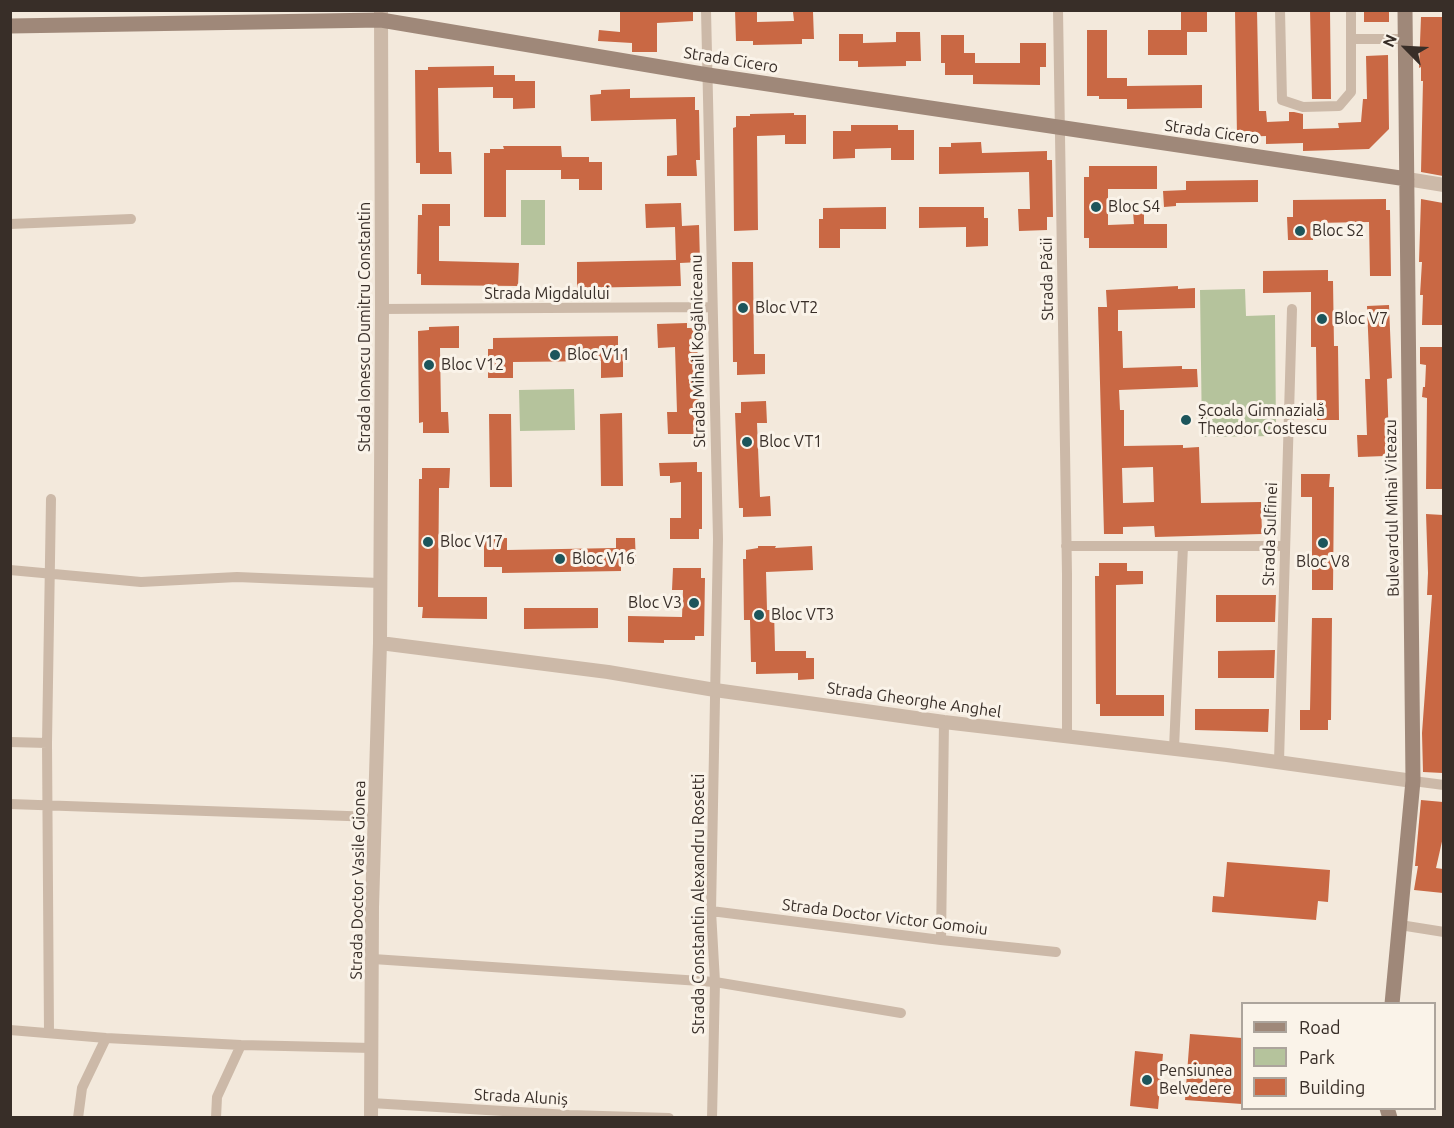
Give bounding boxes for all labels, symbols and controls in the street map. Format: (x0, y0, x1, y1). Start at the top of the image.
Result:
north arrow (1376, 18, 1436, 78)
text: N (1379, 32, 1400, 50)
street label: Strada Cicero (682, 43, 780, 77)
street label: Strada Cicero (1163, 116, 1261, 148)
place label: Bloc S4 (1108, 197, 1160, 217)
marker: Bloc S4 (1089, 200, 1103, 214)
street label: Strada Ionescu Dumitru Constantin (355, 202, 375, 452)
place label: Bloc S2 (1312, 221, 1364, 241)
marker: Bloc S2 (1293, 224, 1307, 238)
street label: Strada Păcii (1037, 237, 1057, 321)
street label: Strada Mihail Kogălniceanu (687, 254, 709, 448)
street label: Strada Migdalului (484, 284, 610, 304)
place label: Bloc VT2 (755, 298, 818, 318)
marker: Bloc VT2 (736, 301, 750, 315)
place label: Bloc V7 (1334, 309, 1388, 329)
marker: Bloc V7 (1315, 312, 1329, 326)
place label: Bloc V11 (567, 345, 630, 365)
marker: Bloc V11 (548, 348, 562, 362)
place label: Bloc V12 (441, 355, 504, 375)
marker: Bloc V12 (422, 358, 436, 372)
place label: Școala Gimnazială Theodor Costescu (1198, 401, 1327, 439)
marker: Școala Gimnazială Theodor Costescu (1179, 413, 1193, 427)
street label: Bulevardul Mihai Viteazu (1381, 419, 1403, 597)
place label: Bloc VT1 (759, 432, 822, 452)
marker: Bloc VT1 (740, 435, 754, 449)
street label: Strada Sulfinei (1259, 482, 1281, 586)
place label: Bloc V17 (440, 532, 503, 552)
marker: Bloc V17 (421, 535, 435, 549)
marker: Bloc V8 (1316, 536, 1330, 550)
place label: Bloc V16 (572, 549, 635, 569)
marker: Bloc V16 (553, 552, 567, 566)
place label: Bloc V8 (1296, 552, 1350, 572)
place label: Bloc V3 (628, 593, 682, 613)
marker: Bloc V3 (687, 596, 701, 610)
place label: Bloc VT3 (771, 605, 834, 625)
marker: Bloc VT3 (752, 608, 766, 622)
street label: Strada Gheorghe Anghel (826, 678, 1002, 722)
street label: Strada Constantin Alexandru Rosetti (689, 774, 709, 1034)
street label: Strada Doctor Vasile Gionea (347, 780, 369, 980)
street label: Strada Doctor Victor Gomoiu (781, 895, 989, 939)
legend (1241, 1002, 1436, 1110)
text: Road (1299, 1017, 1341, 1037)
text: Park (1299, 1047, 1335, 1067)
place label: Pensiunea Belvedere (1159, 1061, 1232, 1099)
marker: Pensiunea Belvedere (1140, 1073, 1154, 1087)
text: Building (1299, 1077, 1365, 1097)
street label: Strada Aluniș (474, 1085, 568, 1109)

